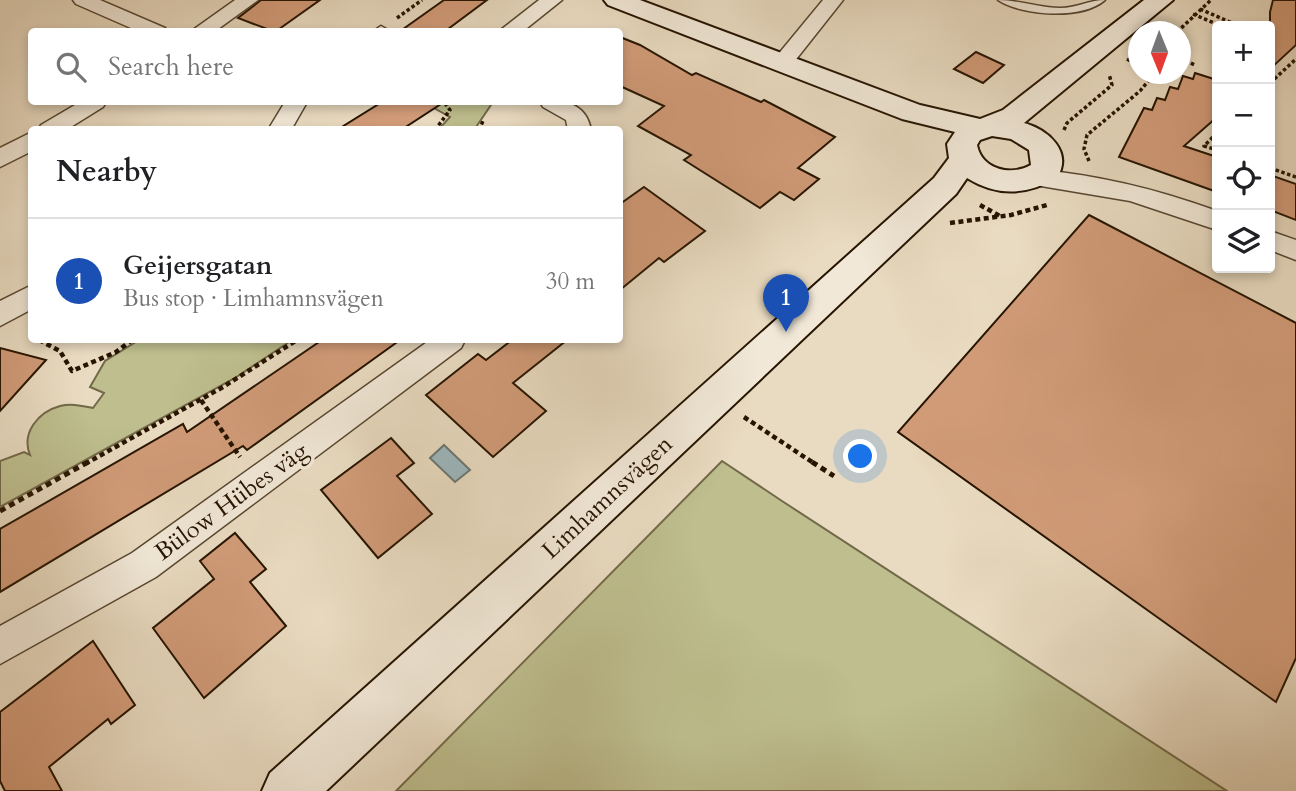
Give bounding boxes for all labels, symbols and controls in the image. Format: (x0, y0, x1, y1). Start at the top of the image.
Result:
north arrow (1128, 21, 1191, 84)
map controls (1212, 21, 1275, 273)
button: + (1212, 21, 1275, 84)
search box (28, 28, 623, 105)
icon: search (52, 48, 90, 86)
text: Search here (108, 49, 234, 84)
button: − (1212, 84, 1275, 147)
button: locate (1212, 147, 1275, 210)
text: Nearby (56, 151, 157, 192)
button: layers (1212, 210, 1275, 273)
text: Geijersgatan (123, 248, 273, 283)
text: 1 (73, 266, 85, 297)
text: 30 m (546, 266, 595, 297)
pin: 1 (763, 274, 809, 332)
text: Bus stop · Limhamnsvägen (123, 283, 384, 314)
street label: Limhamnsvägen (535, 428, 680, 567)
street label: Bülow Hübes väg (148, 434, 315, 568)
your location (843, 439, 877, 473)

